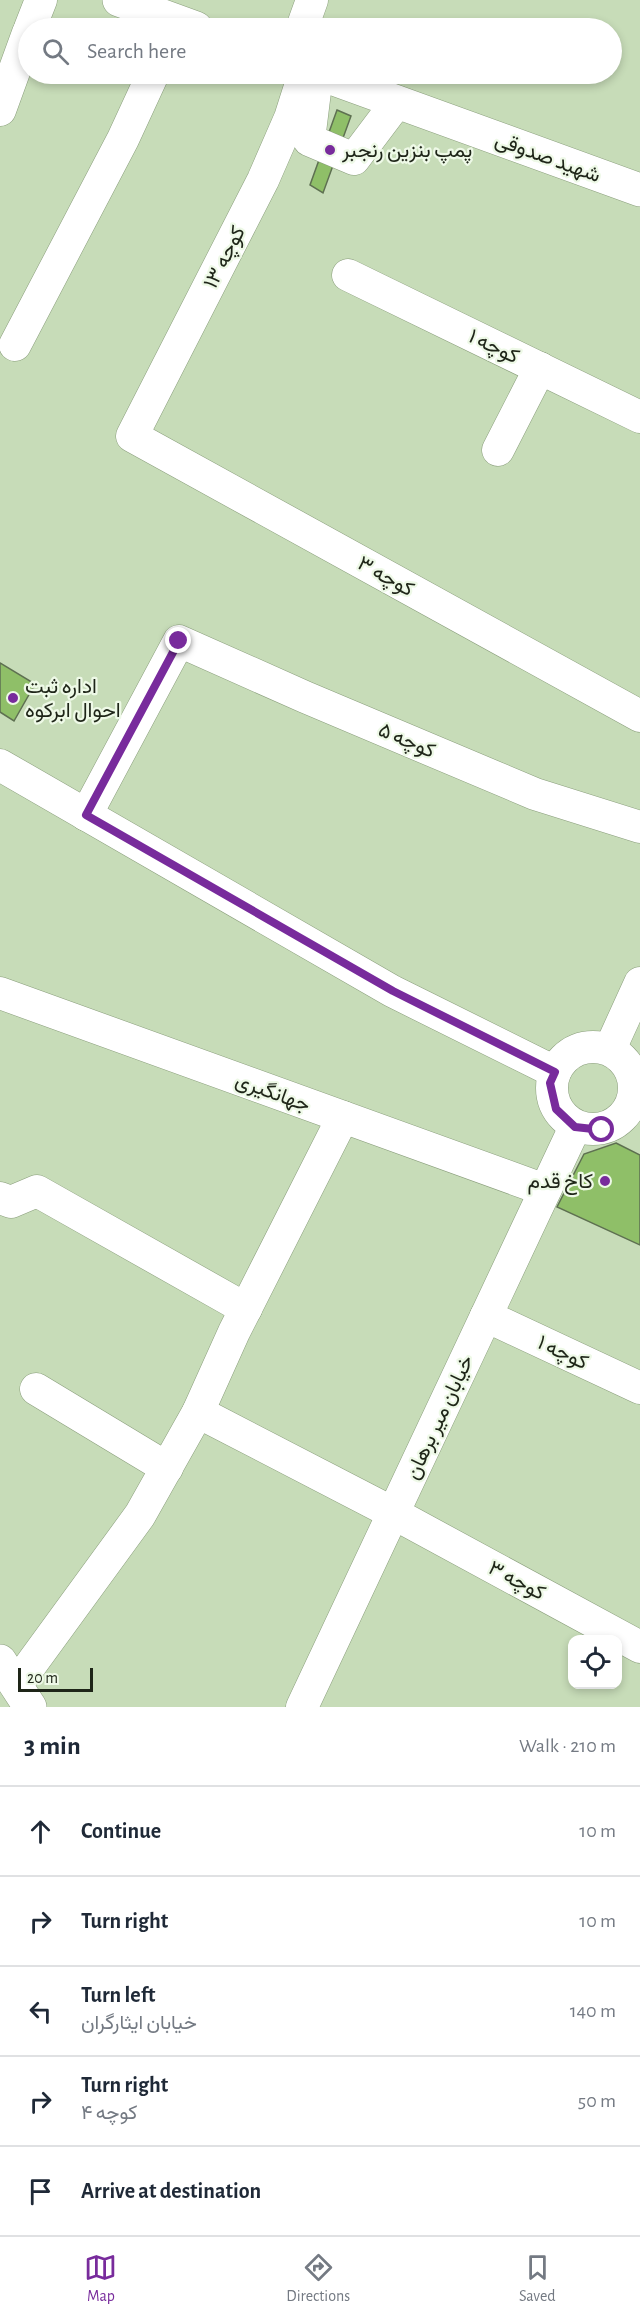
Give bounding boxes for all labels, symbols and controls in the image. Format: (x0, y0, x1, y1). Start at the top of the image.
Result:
search box (18, 18, 622, 84)
icon: search (39, 35, 72, 68)
text: Search here (87, 40, 186, 62)
street label: شهید صدوقی (492, 129, 603, 188)
place label: پمپ بنزین رنجبر (341, 140, 472, 164)
marker: پمپ بنزین رنجبر (323, 143, 337, 157)
street label: کوچه ۱۳ (200, 223, 252, 293)
street label: کوچه ۱ (464, 325, 522, 370)
street label: کوچه ۳ (353, 552, 417, 603)
route end (165, 627, 191, 653)
place label: اداره ثبت احوال ابرکوه (25, 676, 121, 723)
marker: اداره ثبت احوال ابرکوه (6, 691, 20, 705)
street label: کوچه ۵ (374, 719, 438, 765)
street label: جهانگیری (232, 1069, 313, 1118)
route start (588, 1116, 614, 1142)
place label: کاخ قدم (527, 1171, 593, 1195)
marker: کاخ قدم (598, 1174, 612, 1188)
street label: کوچه ۱ (533, 1332, 591, 1376)
street label: خیابان میر برهان (401, 1352, 479, 1483)
street label: کوچه ۳ (484, 1557, 549, 1607)
map controls (568, 1635, 622, 1689)
button: locate (568, 1635, 622, 1689)
scale bar (18, 1665, 93, 1692)
text: 20 m (27, 1670, 58, 1686)
text: 3 min (24, 1733, 81, 1759)
text: Walk · 210 m (519, 1736, 616, 1756)
icon: ahead (24, 1815, 57, 1848)
text: Continue (81, 1820, 161, 1842)
text: 10 m (579, 1821, 616, 1841)
icon: right (24, 1905, 57, 1938)
text: Turn right (81, 1910, 168, 1932)
text: 10 m (579, 1911, 616, 1931)
text: Turn left (81, 1984, 155, 2006)
icon: left (24, 1995, 57, 2028)
text: 140 m (570, 2001, 616, 2021)
text: خیابان ایثارگران (81, 2013, 197, 2033)
text: Turn right (81, 2074, 168, 2096)
icon: right (24, 2085, 57, 2118)
text: 50 m (578, 2091, 616, 2111)
text: کوچه ۴ (81, 2103, 137, 2123)
icon: arrive (24, 2175, 57, 2208)
text: Arrive at destination (81, 2180, 261, 2202)
tab: Map (84, 2251, 117, 2306)
tab: Directions (286, 2251, 350, 2306)
tab: Saved (519, 2251, 556, 2306)

